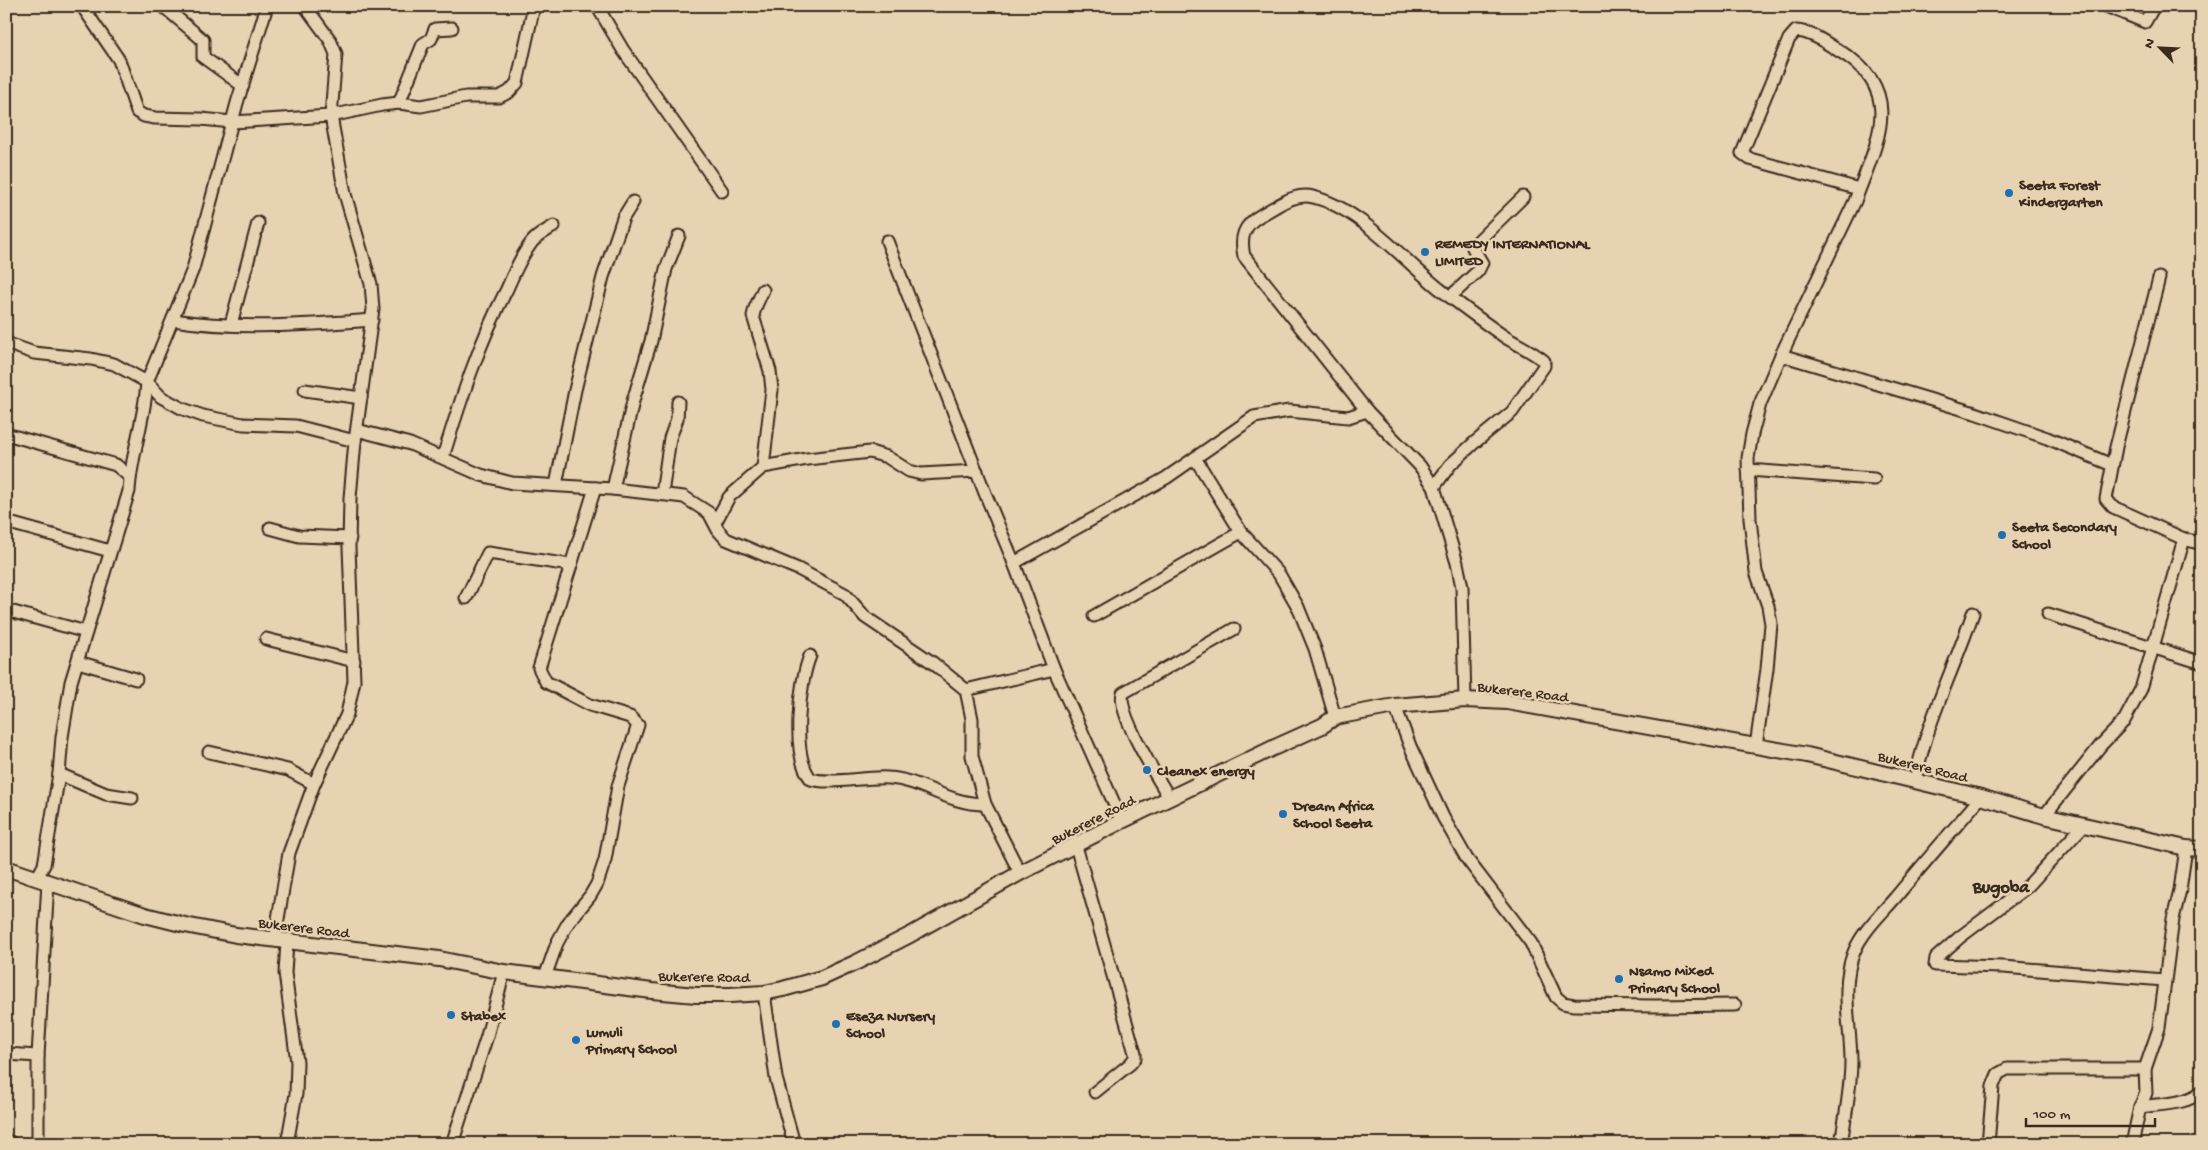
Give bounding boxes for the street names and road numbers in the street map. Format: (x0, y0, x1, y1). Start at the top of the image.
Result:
street label: Bukerere Road (1475, 678, 1570, 708)
street label: Bukerere Road (1875, 748, 1970, 788)
street label: Bukerere Road (1048, 791, 1140, 850)
street label: Bukerere Road (256, 914, 351, 944)
street label: Bukerere Road (657, 968, 751, 988)

